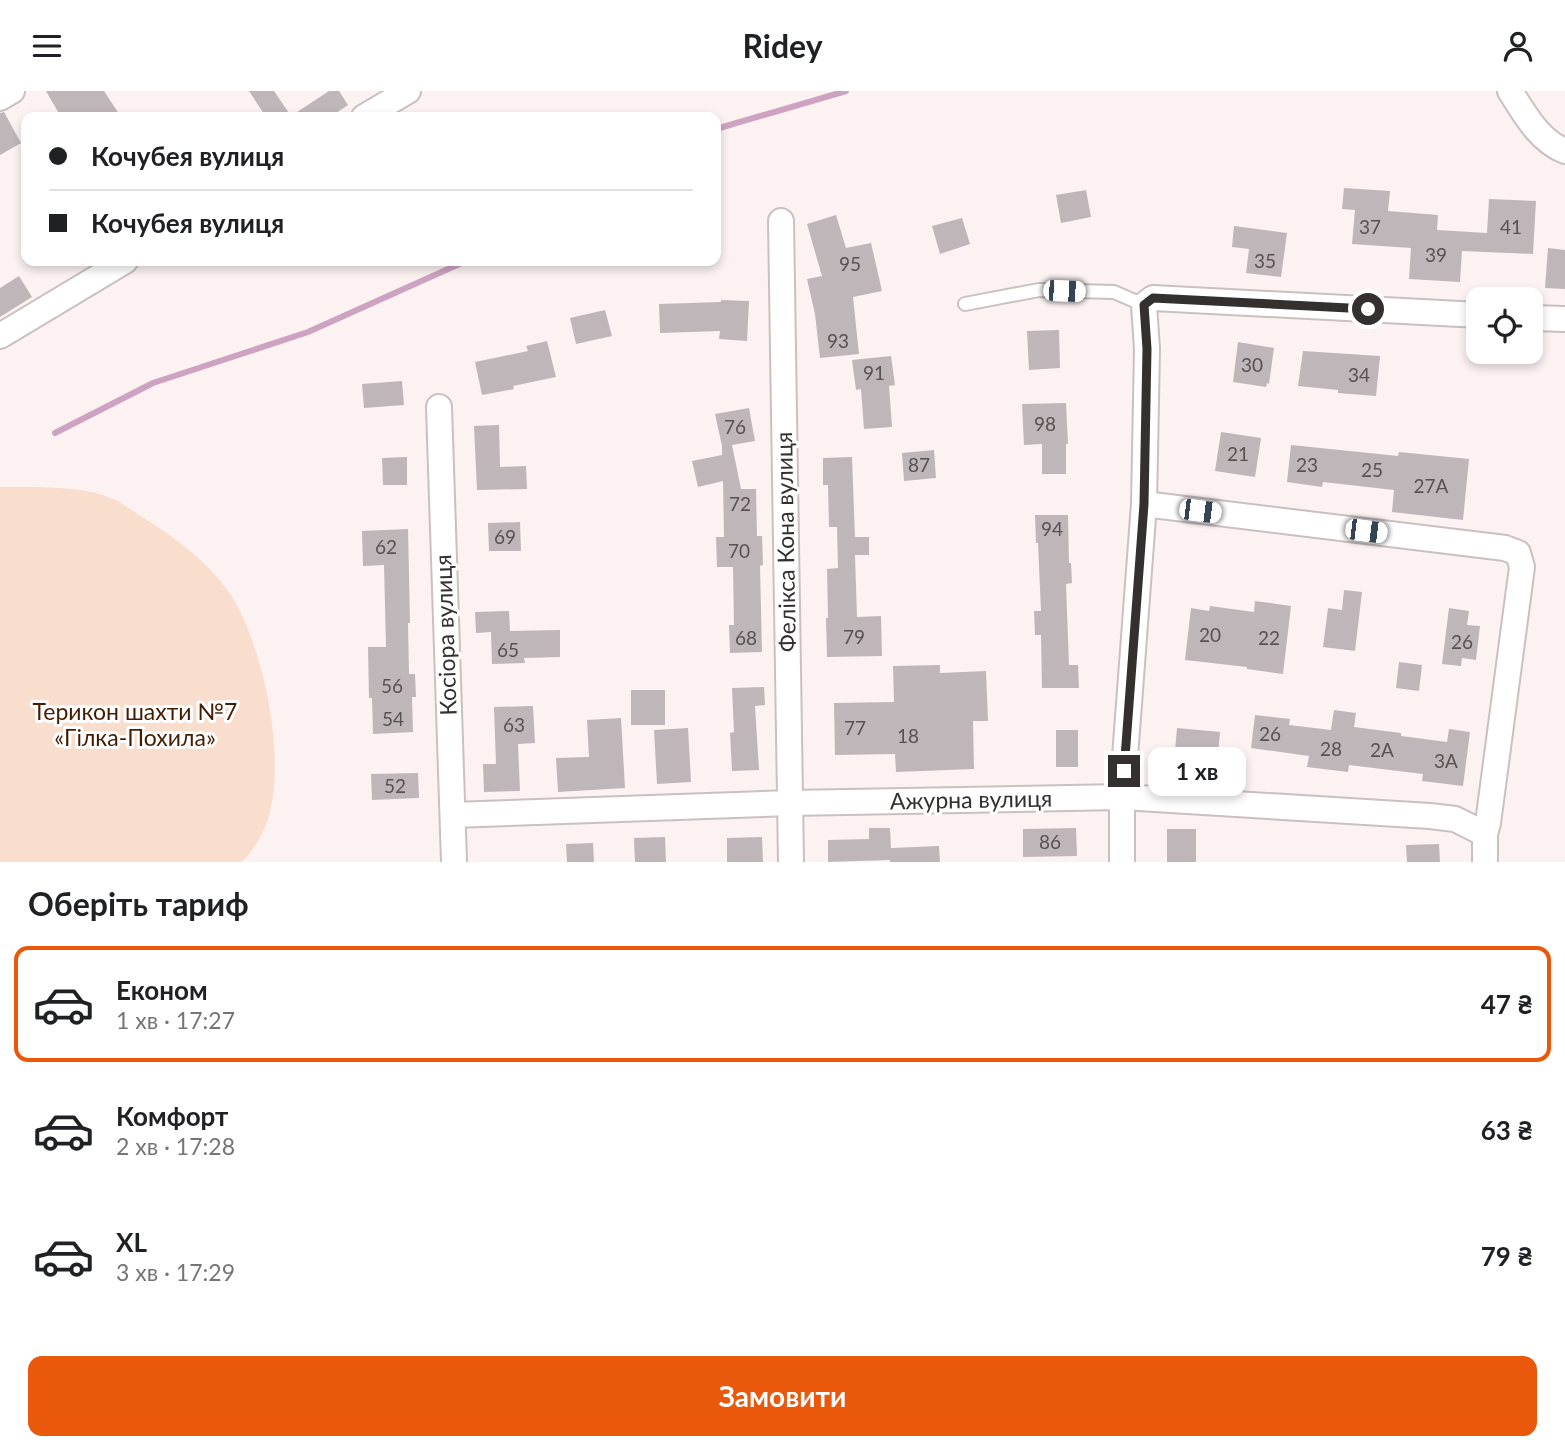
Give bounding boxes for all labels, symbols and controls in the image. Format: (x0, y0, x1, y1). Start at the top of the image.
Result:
text: Ridey (742, 26, 823, 65)
icon: menu (28, 27, 66, 65)
icon: person (1499, 27, 1537, 65)
text: Кочубея вулиця (91, 140, 284, 172)
text: Кочубея вулиця (91, 207, 284, 239)
house number: 37 (1359, 215, 1381, 238)
house number: 41 (1500, 215, 1522, 238)
house number: 39 (1425, 243, 1447, 266)
house number: 35 (1254, 249, 1276, 272)
house number: 95 (839, 252, 861, 275)
car (1043, 280, 1086, 302)
map controls (1466, 287, 1543, 364)
button: locate (1466, 287, 1543, 364)
route start (1352, 293, 1384, 325)
house number: 93 (827, 329, 849, 352)
house number: 30 (1241, 353, 1263, 376)
house number: 91 (863, 361, 885, 384)
house number: 34 (1348, 363, 1370, 386)
house number: 98 (1034, 412, 1056, 435)
house number: 76 (724, 415, 746, 438)
street label: Фелікса Кона вулиця (769, 432, 801, 652)
house number: 21 (1227, 442, 1249, 465)
house number: 87 (908, 453, 930, 476)
house number: 23 (1296, 453, 1318, 476)
house number: 25 (1361, 458, 1383, 481)
house number: 27А (1414, 474, 1449, 497)
house number: 72 (729, 492, 751, 515)
car (1178, 498, 1223, 524)
house number: 94 (1041, 517, 1063, 540)
car (1344, 518, 1389, 544)
house number: 69 (494, 525, 516, 548)
house number: 62 (375, 535, 397, 558)
house number: 70 (728, 539, 750, 562)
street label: Косіора вулиця (428, 554, 462, 716)
house number: 20 (1199, 623, 1221, 646)
house number: 79 (843, 625, 865, 648)
house number: 68 (735, 626, 757, 649)
house number: 22 (1258, 626, 1280, 649)
house number: 26 (1451, 630, 1473, 653)
house number: 65 (497, 638, 519, 661)
house number: 56 (381, 674, 403, 697)
park label: Терикон шахти №7 «Гілка-Похила» (33, 697, 237, 751)
house number: 54 (382, 707, 404, 730)
house number: 63 (503, 713, 525, 736)
house number: 77 (844, 716, 866, 739)
house number: 26 (1259, 722, 1281, 745)
house number: 18 (897, 724, 919, 747)
house number: 28 (1320, 737, 1342, 760)
house number: 2А (1370, 738, 1394, 761)
callout: 1 хв (1148, 747, 1246, 795)
house number: 3А (1434, 749, 1458, 772)
route end (1108, 755, 1140, 787)
text: 1 хв (1176, 757, 1218, 785)
house number: 52 (384, 774, 406, 797)
street label: Ажурна вулиця (890, 784, 1052, 814)
house number: 86 (1039, 830, 1061, 853)
text: Оберіть тариф (28, 884, 249, 923)
icon: car (32, 973, 95, 1036)
text: Економ (116, 974, 208, 1006)
text: 47 ₴ (1481, 988, 1533, 1020)
text: 1 хв · 17:27 (116, 1006, 235, 1034)
icon: car (32, 1099, 95, 1162)
text: Комфорт (116, 1100, 228, 1132)
text: 63 ₴ (1481, 1114, 1533, 1146)
text: 2 хв · 17:28 (116, 1132, 235, 1160)
icon: car (32, 1225, 95, 1288)
text: XL (116, 1226, 147, 1258)
text: 79 ₴ (1481, 1240, 1533, 1272)
text: 3 хв · 17:29 (116, 1258, 235, 1286)
button: Замовити (28, 1356, 1537, 1436)

